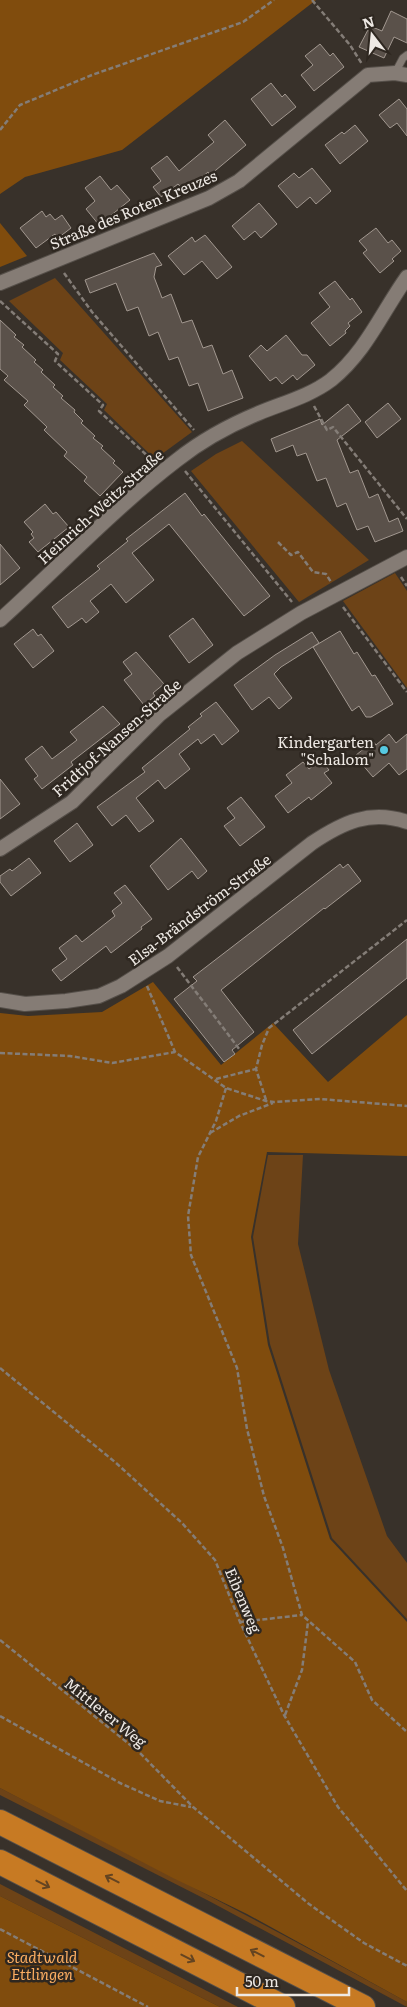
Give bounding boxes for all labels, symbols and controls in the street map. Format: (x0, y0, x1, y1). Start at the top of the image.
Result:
north arrow (347, 10, 397, 60)
text: N (360, 10, 377, 33)
street label: Straße des Roten Kreuzes (46, 163, 220, 255)
street label: Heinrich-Weitz-Straße (32, 443, 168, 569)
street label: Fridtjof-Nansen-Straße (46, 672, 186, 801)
place label: Kindergarten "Schalom" (277, 730, 374, 770)
marker: Kindergarten "Schalom" (378, 744, 390, 756)
street label: Elsa-Brändström-Straße (123, 847, 275, 970)
street label: Eibenweg (220, 1564, 268, 1637)
street label: Mittlerer Weg (60, 1672, 153, 1753)
one-way arrow (105, 1874, 120, 1883)
one-way arrow (36, 1879, 51, 1889)
park label: Stadtwald Ettlingen (7, 1945, 78, 1985)
one-way arrow (250, 1948, 265, 1957)
one-way arrow (180, 1954, 195, 1963)
scale bar (237, 1964, 350, 1996)
text: 50 m (245, 1969, 279, 1992)

